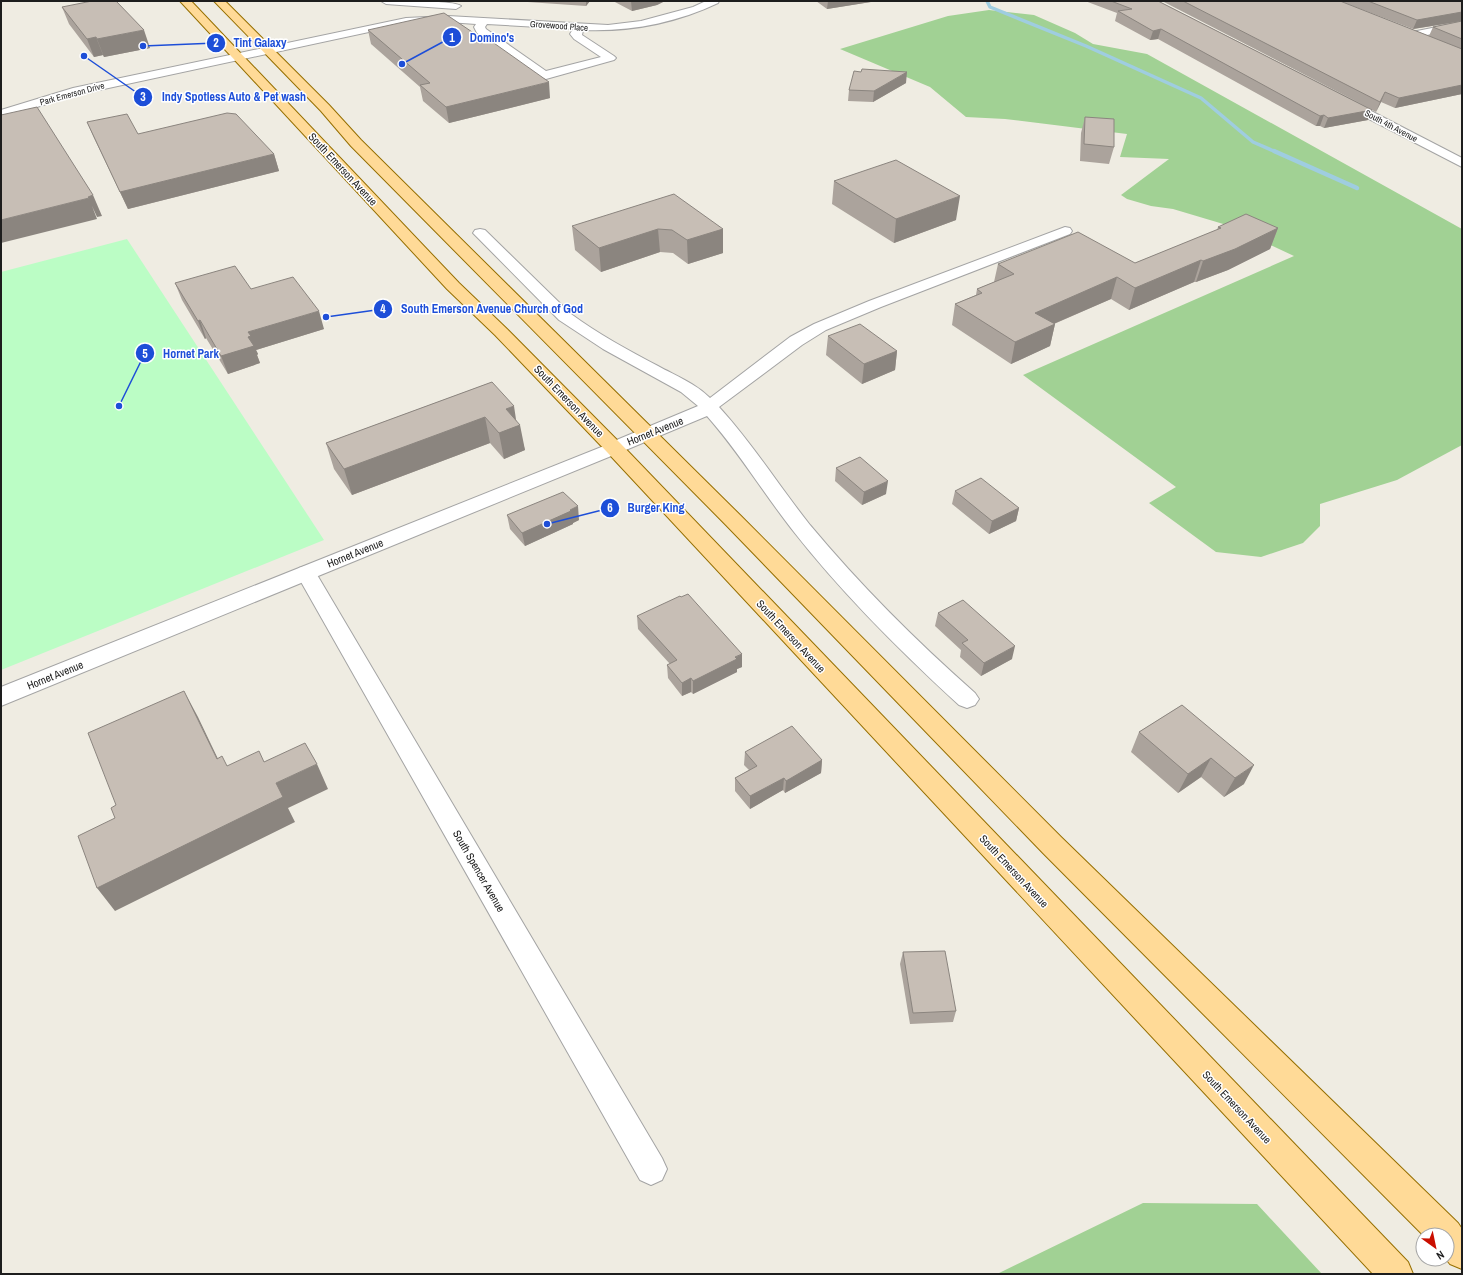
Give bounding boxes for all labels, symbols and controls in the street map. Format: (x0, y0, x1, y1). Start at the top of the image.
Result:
street label: Grovewood Place (530, 18, 588, 34)
callout: Domino's (442, 25, 522, 49)
text: 1 (449, 30, 455, 46)
text: Domino's (470, 30, 515, 46)
callout: Tint Galaxy (206, 31, 295, 55)
text: 2 (213, 35, 219, 51)
text: Tint Galaxy (234, 35, 287, 51)
street label: Park Emerson Drive (38, 80, 106, 108)
callout: Indy Spotless Auto & Pet wash (133, 85, 314, 109)
text: 3 (140, 89, 146, 105)
text: Indy Spotless Auto & Pet wash (162, 89, 306, 105)
street label: South 4th Avenue (1363, 107, 1419, 145)
street label: South Emerson Avenue (306, 130, 380, 208)
callout: South Emerson Avenue Church of God (373, 297, 591, 321)
text: 4 (380, 301, 386, 317)
text: South Emerson Avenue Church of God (401, 301, 583, 317)
callout: Hornet Park (135, 341, 226, 365)
text: 5 (142, 346, 148, 362)
text: Hornet Park (163, 346, 219, 362)
street label: South Emerson Avenue (531, 362, 607, 440)
street label: Hornet Avenue (625, 413, 685, 449)
callout: Burger King (600, 496, 693, 520)
text: 6 (607, 500, 613, 516)
text: Burger King (628, 500, 684, 516)
street label: Hornet Avenue (325, 535, 385, 571)
street label: South Emerson Avenue (754, 597, 828, 675)
street label: Hornet Avenue (25, 657, 85, 693)
street label: South Spencer Avenue (450, 828, 508, 914)
street label: South Emerson Avenue (977, 832, 1051, 910)
street label: South Emerson Avenue (1200, 1068, 1274, 1146)
north arrow (1415, 1227, 1455, 1267)
text: N (1434, 1248, 1447, 1263)

